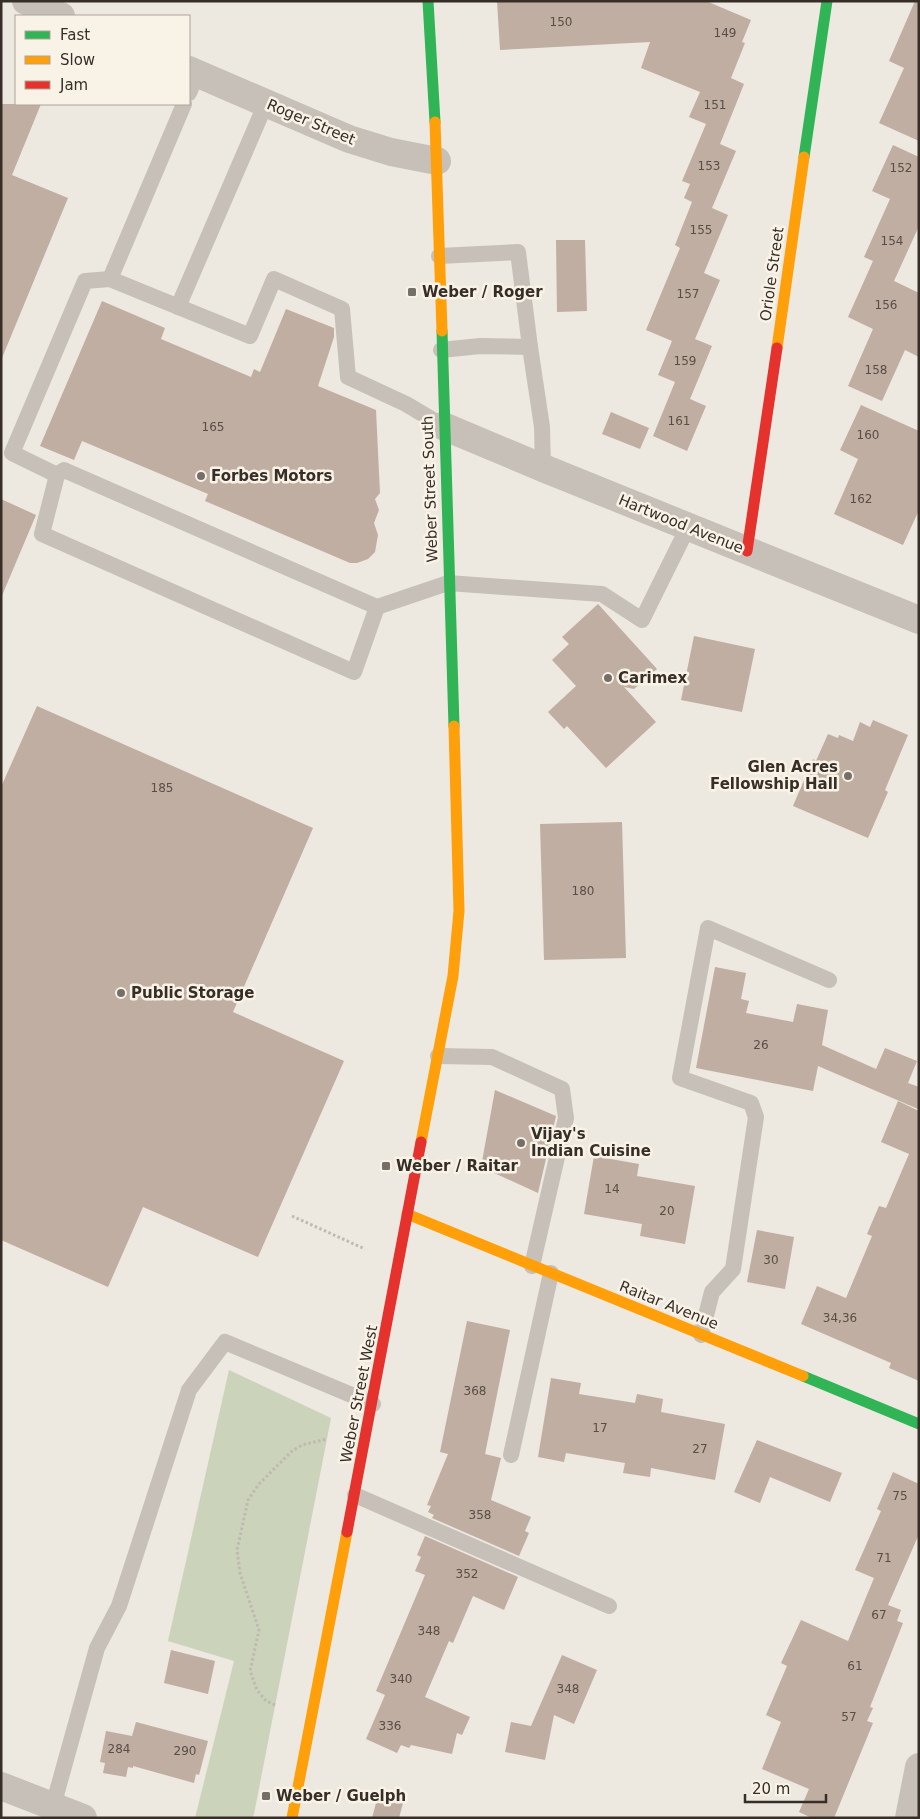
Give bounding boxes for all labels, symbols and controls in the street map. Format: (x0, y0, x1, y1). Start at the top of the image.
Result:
legend (15, 15, 190, 105)
house number: 150 (550, 15, 572, 29)
text: Fast (60, 26, 90, 44)
house number: 149 (714, 26, 736, 40)
text: Slow (60, 51, 95, 69)
text: Jam (59, 76, 88, 94)
street label: Roger Street (264, 95, 358, 149)
house number: 151 (704, 98, 726, 112)
house number: 153 (698, 159, 720, 173)
house number: 152 (890, 161, 912, 175)
house number: 155 (690, 223, 712, 237)
street label: Oriole Street (756, 226, 788, 322)
house number: 154 (881, 234, 903, 248)
place label: Weber / Roger (422, 283, 543, 301)
marker: Weber / Roger (406, 286, 418, 298)
house number: 157 (677, 287, 699, 301)
house number: 156 (875, 298, 897, 312)
house number: 159 (674, 354, 696, 368)
house number: 158 (865, 363, 887, 377)
house number: 161 (668, 414, 690, 428)
street label: Weber Street South (418, 415, 442, 563)
house number: 165 (202, 420, 224, 434)
house number: 160 (857, 428, 879, 442)
place label: Forbes Motors (211, 467, 333, 485)
marker: Forbes Motors (195, 470, 207, 482)
street label: Hartwood Avenue (616, 491, 746, 557)
house number: 162 (850, 492, 872, 506)
place label: Carimex (618, 669, 687, 687)
marker: Carimex (602, 672, 614, 684)
place label: Glen Acres Fellowship Hall (710, 758, 838, 793)
marker: Glen Acres Fellowship Hall (842, 770, 854, 782)
house number: 185 (151, 781, 173, 795)
house number: 180 (572, 884, 594, 898)
place label: Public Storage (131, 984, 255, 1002)
marker: Public Storage (115, 987, 127, 999)
house number: 26 (753, 1038, 769, 1052)
place label: Vijay's Indian Cuisine (531, 1125, 651, 1160)
marker: Vijay's Indian Cuisine (515, 1137, 527, 1149)
place label: Weber / Raitar (396, 1157, 519, 1175)
marker: Weber / Raitar (380, 1160, 392, 1172)
house number: 14 (604, 1182, 620, 1196)
house number: 20 (659, 1204, 675, 1218)
house number: 30 (763, 1253, 779, 1267)
street label: Raitar Avenue (617, 1277, 721, 1333)
house number: 34,36 (823, 1311, 857, 1325)
street label: Weber Street West (337, 1323, 381, 1464)
house number: 368 (464, 1384, 486, 1398)
house number: 17 (592, 1421, 608, 1435)
house number: 27 (692, 1442, 708, 1456)
house number: 75 (892, 1489, 908, 1503)
house number: 358 (469, 1508, 491, 1522)
house number: 71 (876, 1551, 892, 1565)
house number: 352 (456, 1567, 478, 1581)
house number: 67 (871, 1608, 887, 1622)
house number: 348 (418, 1624, 440, 1638)
house number: 61 (847, 1659, 863, 1673)
house number: 340 (390, 1672, 412, 1686)
house number: 348 (557, 1682, 579, 1696)
house number: 57 (841, 1710, 857, 1724)
house number: 336 (379, 1719, 401, 1733)
house number: 284 (108, 1742, 130, 1756)
house number: 290 (174, 1744, 196, 1758)
scale bar (745, 1772, 826, 1804)
text: 20 m (752, 1780, 790, 1798)
place label: Weber / Guelph (276, 1787, 406, 1805)
marker: Weber / Guelph (260, 1790, 272, 1802)

